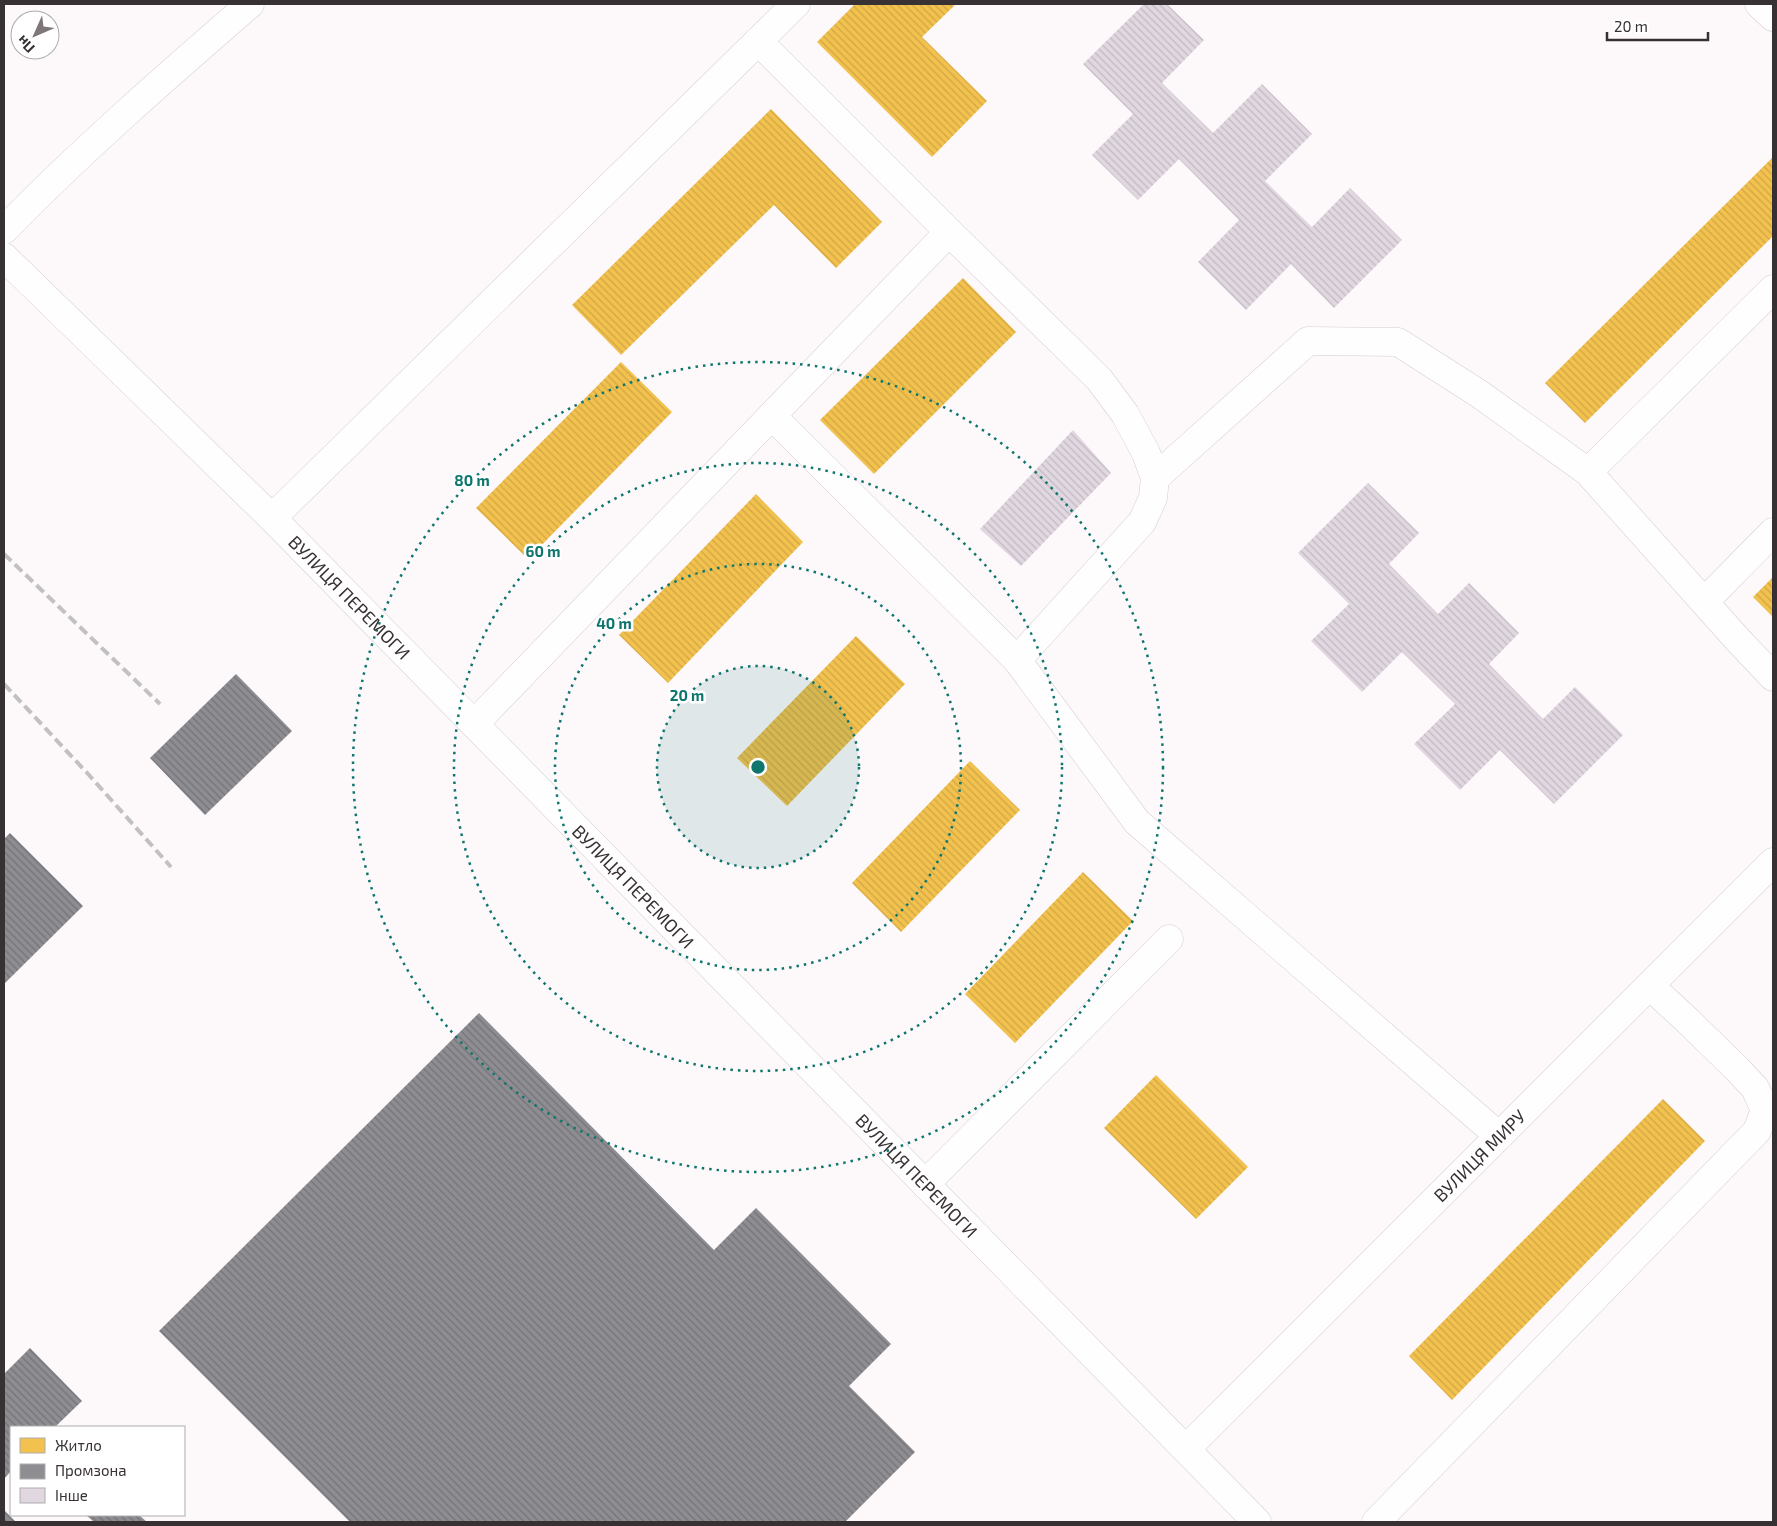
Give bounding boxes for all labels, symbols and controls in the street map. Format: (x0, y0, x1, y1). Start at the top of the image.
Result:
north arrow (10, 10, 60, 60)
scale bar (1607, 10, 1708, 42)
text: 20 m (1614, 17, 1648, 35)
text: Пн (13, 32, 38, 57)
text: 80 m (454, 471, 490, 489)
street label: ВУЛИЦЯ ПЕРЕМОГИ (284, 531, 415, 664)
text: 60 m (526, 542, 560, 560)
text: 40 m (596, 614, 632, 632)
text: 20 m (670, 686, 704, 704)
centre of rings (749, 758, 767, 776)
street label: ВУЛИЦЯ ПЕРЕМОГИ (568, 820, 699, 953)
street label: ВУЛИЦЯ МИРУ (1429, 1105, 1530, 1206)
street label: ВУЛИЦЯ ПЕРЕМОГИ (851, 1109, 982, 1242)
legend (10, 1426, 185, 1516)
text: Житло (55, 1436, 102, 1454)
text: Промзона (55, 1461, 127, 1479)
text: Інше (55, 1486, 88, 1504)

